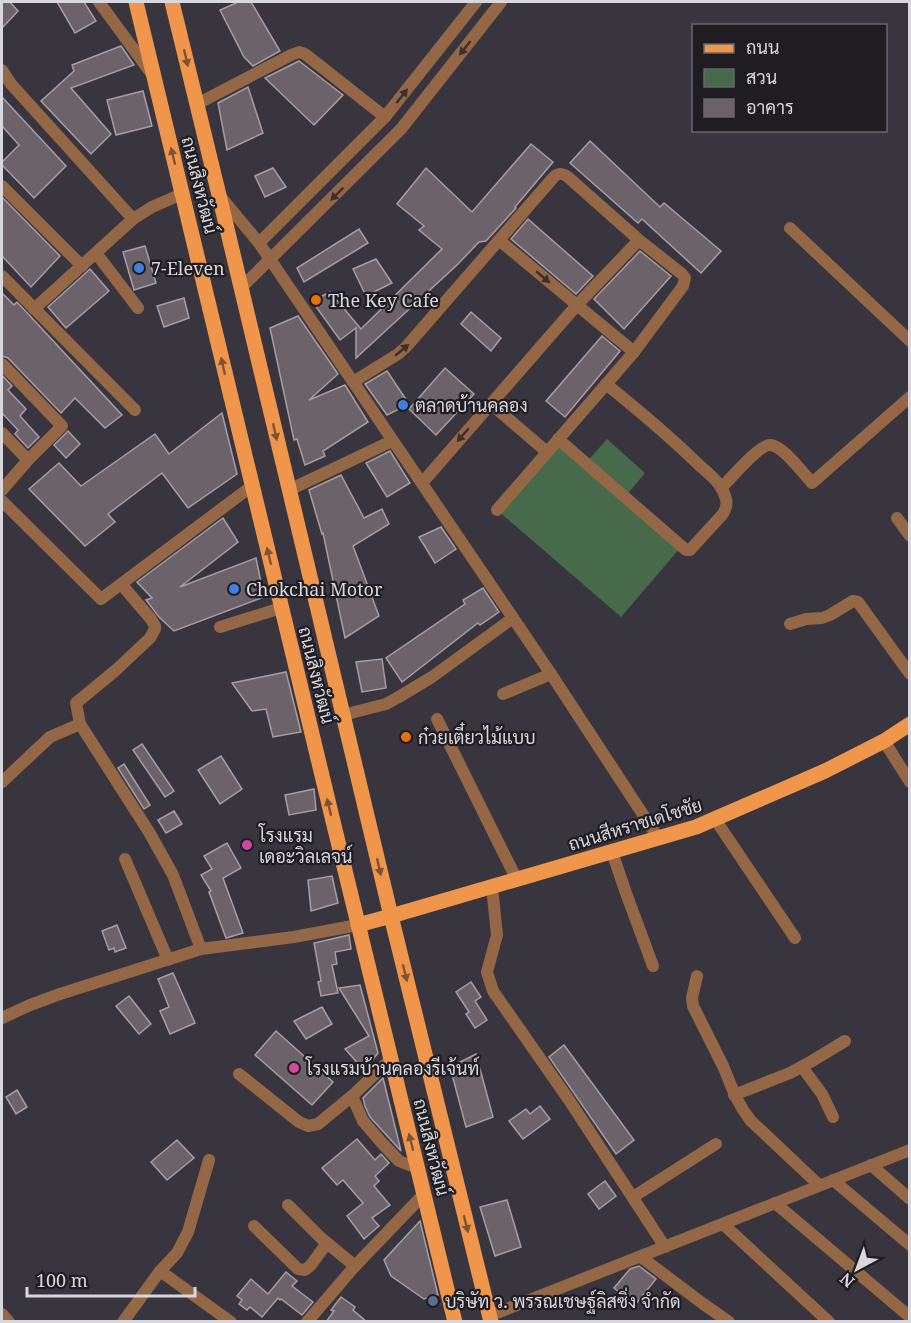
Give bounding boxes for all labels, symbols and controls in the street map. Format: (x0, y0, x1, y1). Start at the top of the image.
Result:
legend (692, 24, 887, 132)
text: ถนน (746, 35, 779, 59)
one-way arrow (459, 40, 471, 55)
one-way arrow (181, 49, 191, 68)
text: สวน (746, 65, 777, 89)
one-way arrow (396, 88, 409, 104)
text: อาคาร (746, 95, 794, 119)
street label: ถนนสิงหวัฒน์ (176, 134, 224, 236)
one-way arrow (167, 147, 177, 165)
one-way arrow (330, 186, 344, 200)
place label: 7-Eleven (151, 256, 225, 280)
marker: 7-Eleven (132, 261, 146, 275)
one-way arrow (535, 270, 550, 283)
place label: The Key Cafe (328, 288, 439, 312)
marker: The Key Cafe (309, 293, 323, 307)
one-way arrow (394, 344, 409, 357)
one-way arrow (218, 357, 228, 375)
place label: ตลาดบ้านคลอง (415, 393, 528, 417)
marker: ตลาดบ้านคลอง (396, 398, 410, 412)
one-way arrow (271, 423, 280, 442)
one-way arrow (457, 428, 470, 443)
one-way arrow (263, 547, 273, 565)
place label: Chokchai Motor (246, 577, 383, 601)
marker: Chokchai Motor (227, 582, 241, 596)
street label: ถนนสิงหวัฒน์ (293, 624, 341, 726)
place label: ก๋วยเตี๋ยวไม้แบบ (418, 722, 536, 749)
marker: ก๋วยเตี๋ยวไม้แบบ (399, 730, 413, 744)
street label: ถนนสีหราชเดโชชัย (565, 792, 705, 856)
one-way arrow (324, 797, 333, 816)
place label: โรงแรม เดอะวิลเลจน์ (258, 823, 353, 868)
marker: โรงแรม เดอะวิลเลจน์ (240, 838, 254, 852)
one-way arrow (375, 857, 385, 876)
one-way arrow (400, 964, 410, 982)
place label: โรงแรมบ้านคลองรีเจ้นท์ (305, 1056, 479, 1080)
marker: โรงแรมบ้านคลองรีเจ้นท์ (287, 1061, 301, 1075)
street label: ถนนสิงหวัฒน์ (408, 1096, 456, 1198)
one-way arrow (406, 1133, 416, 1152)
one-way arrow (462, 1215, 472, 1233)
north arrow (827, 1239, 887, 1299)
scale bar (27, 1260, 195, 1298)
text: 100 m (36, 1268, 88, 1292)
text: N (835, 1268, 859, 1293)
place label: บริษัท ว. พรรณเชษฐ์ลิสซิ่ง จำกัด (445, 1287, 681, 1314)
marker: บริษัท ว. พรรณเชษฐ์ลิสซิ่ง จำกัด (426, 1294, 440, 1308)

